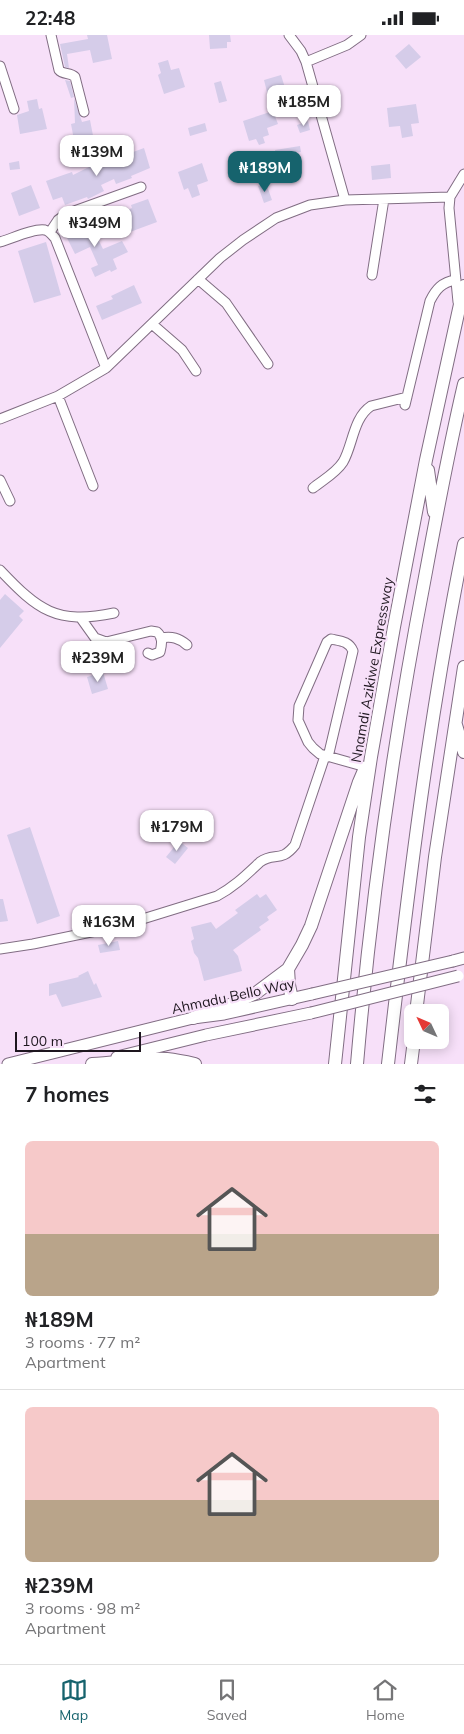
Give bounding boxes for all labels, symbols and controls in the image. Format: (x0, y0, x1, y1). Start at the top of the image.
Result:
text: 22:48 (25, 6, 75, 30)
pin: ₦185M (269, 84, 339, 127)
text: ₦185M (278, 91, 330, 111)
pin: ₦139M (62, 135, 132, 177)
text: ₦139M (71, 141, 123, 161)
pin: ₦189M (230, 151, 300, 193)
text: ₦189M (239, 157, 291, 177)
pin: ₦349M (60, 205, 130, 248)
text: ₦349M (69, 212, 121, 232)
street label: Nnamdi Azikiwe Expressway (347, 575, 397, 764)
pin: ₦239M (63, 641, 133, 683)
text: ₦239M (72, 647, 124, 667)
pin: ₦179M (142, 809, 212, 852)
text: ₦179M (151, 816, 203, 836)
pin: ₦163M (74, 905, 144, 947)
text: ₦163M (83, 911, 135, 931)
street label: Ahmadu Bello Way (170, 974, 297, 1018)
north arrow (404, 1004, 449, 1049)
map controls (404, 1004, 449, 1049)
scale bar (15, 1029, 141, 1052)
text: 100 m (22, 1032, 63, 1050)
icon: filters (411, 1080, 439, 1108)
text: 7 homes (25, 1081, 109, 1107)
icon: home (187, 1174, 277, 1264)
text: ₦189M (25, 1306, 94, 1332)
text: 3 rooms · 77 m² (25, 1332, 140, 1352)
text: Apartment (25, 1352, 106, 1372)
icon: home (187, 1439, 277, 1529)
text: ₦239M (25, 1572, 94, 1598)
text: 3 rooms · 98 m² (25, 1598, 140, 1618)
text: Apartment (25, 1618, 106, 1638)
tab: Map (59, 1676, 88, 1724)
tab: Saved (207, 1676, 247, 1724)
tab: Home (366, 1676, 405, 1724)

